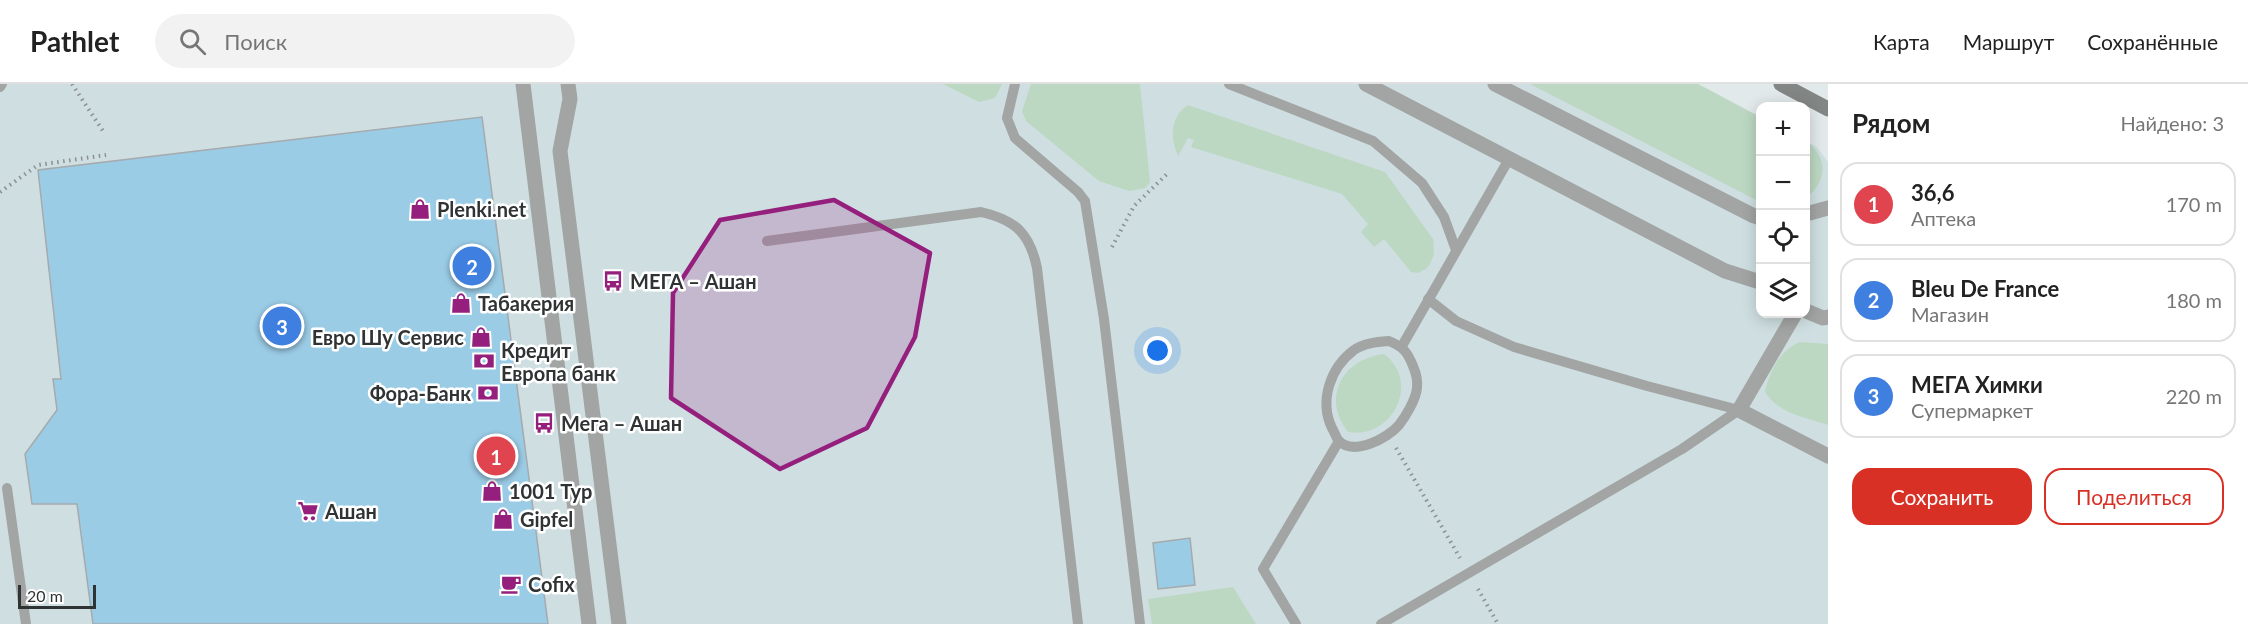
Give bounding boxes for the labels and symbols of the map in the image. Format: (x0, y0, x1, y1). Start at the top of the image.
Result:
shop icon: Plenki.net (408, 197, 432, 221)
place label: Plenki.net (437, 197, 527, 221)
pin: 2 (452, 244, 492, 288)
bus stop icon: МЕГА – Ашан (601, 269, 625, 293)
place label: МЕГА – Ашан (630, 269, 757, 293)
shop icon: Табакерия (449, 291, 473, 315)
place label: Табакерия (478, 291, 574, 315)
pin: 3 (262, 304, 302, 348)
place label: Евро Шу Сервис (312, 325, 464, 349)
shop icon: Евро Шу Сервис (469, 325, 493, 349)
your location (1143, 336, 1172, 365)
place label: Кредит Европа банк (501, 338, 616, 385)
bank icon: Кредит Европа банк (472, 349, 496, 373)
place label: Фора-Банк (370, 381, 471, 405)
bank icon: Фора-Банк (476, 381, 500, 405)
bus stop icon: Мега – Ашан (532, 411, 556, 435)
place label: Мега – Ашан (561, 411, 682, 435)
pin: 1 (476, 434, 516, 478)
shop icon: 1001 Тур (480, 479, 504, 503)
place label: 1001 Тур (509, 479, 592, 503)
supermarket icon: Ашан (296, 499, 320, 523)
place label: Ашан (324, 499, 377, 523)
shop icon: Gipfel (491, 507, 515, 531)
place label: Gipfel (520, 507, 573, 531)
cafe icon: Cofix (499, 572, 523, 596)
place label: Cofix (528, 572, 575, 596)
scale bar (18, 582, 96, 610)

